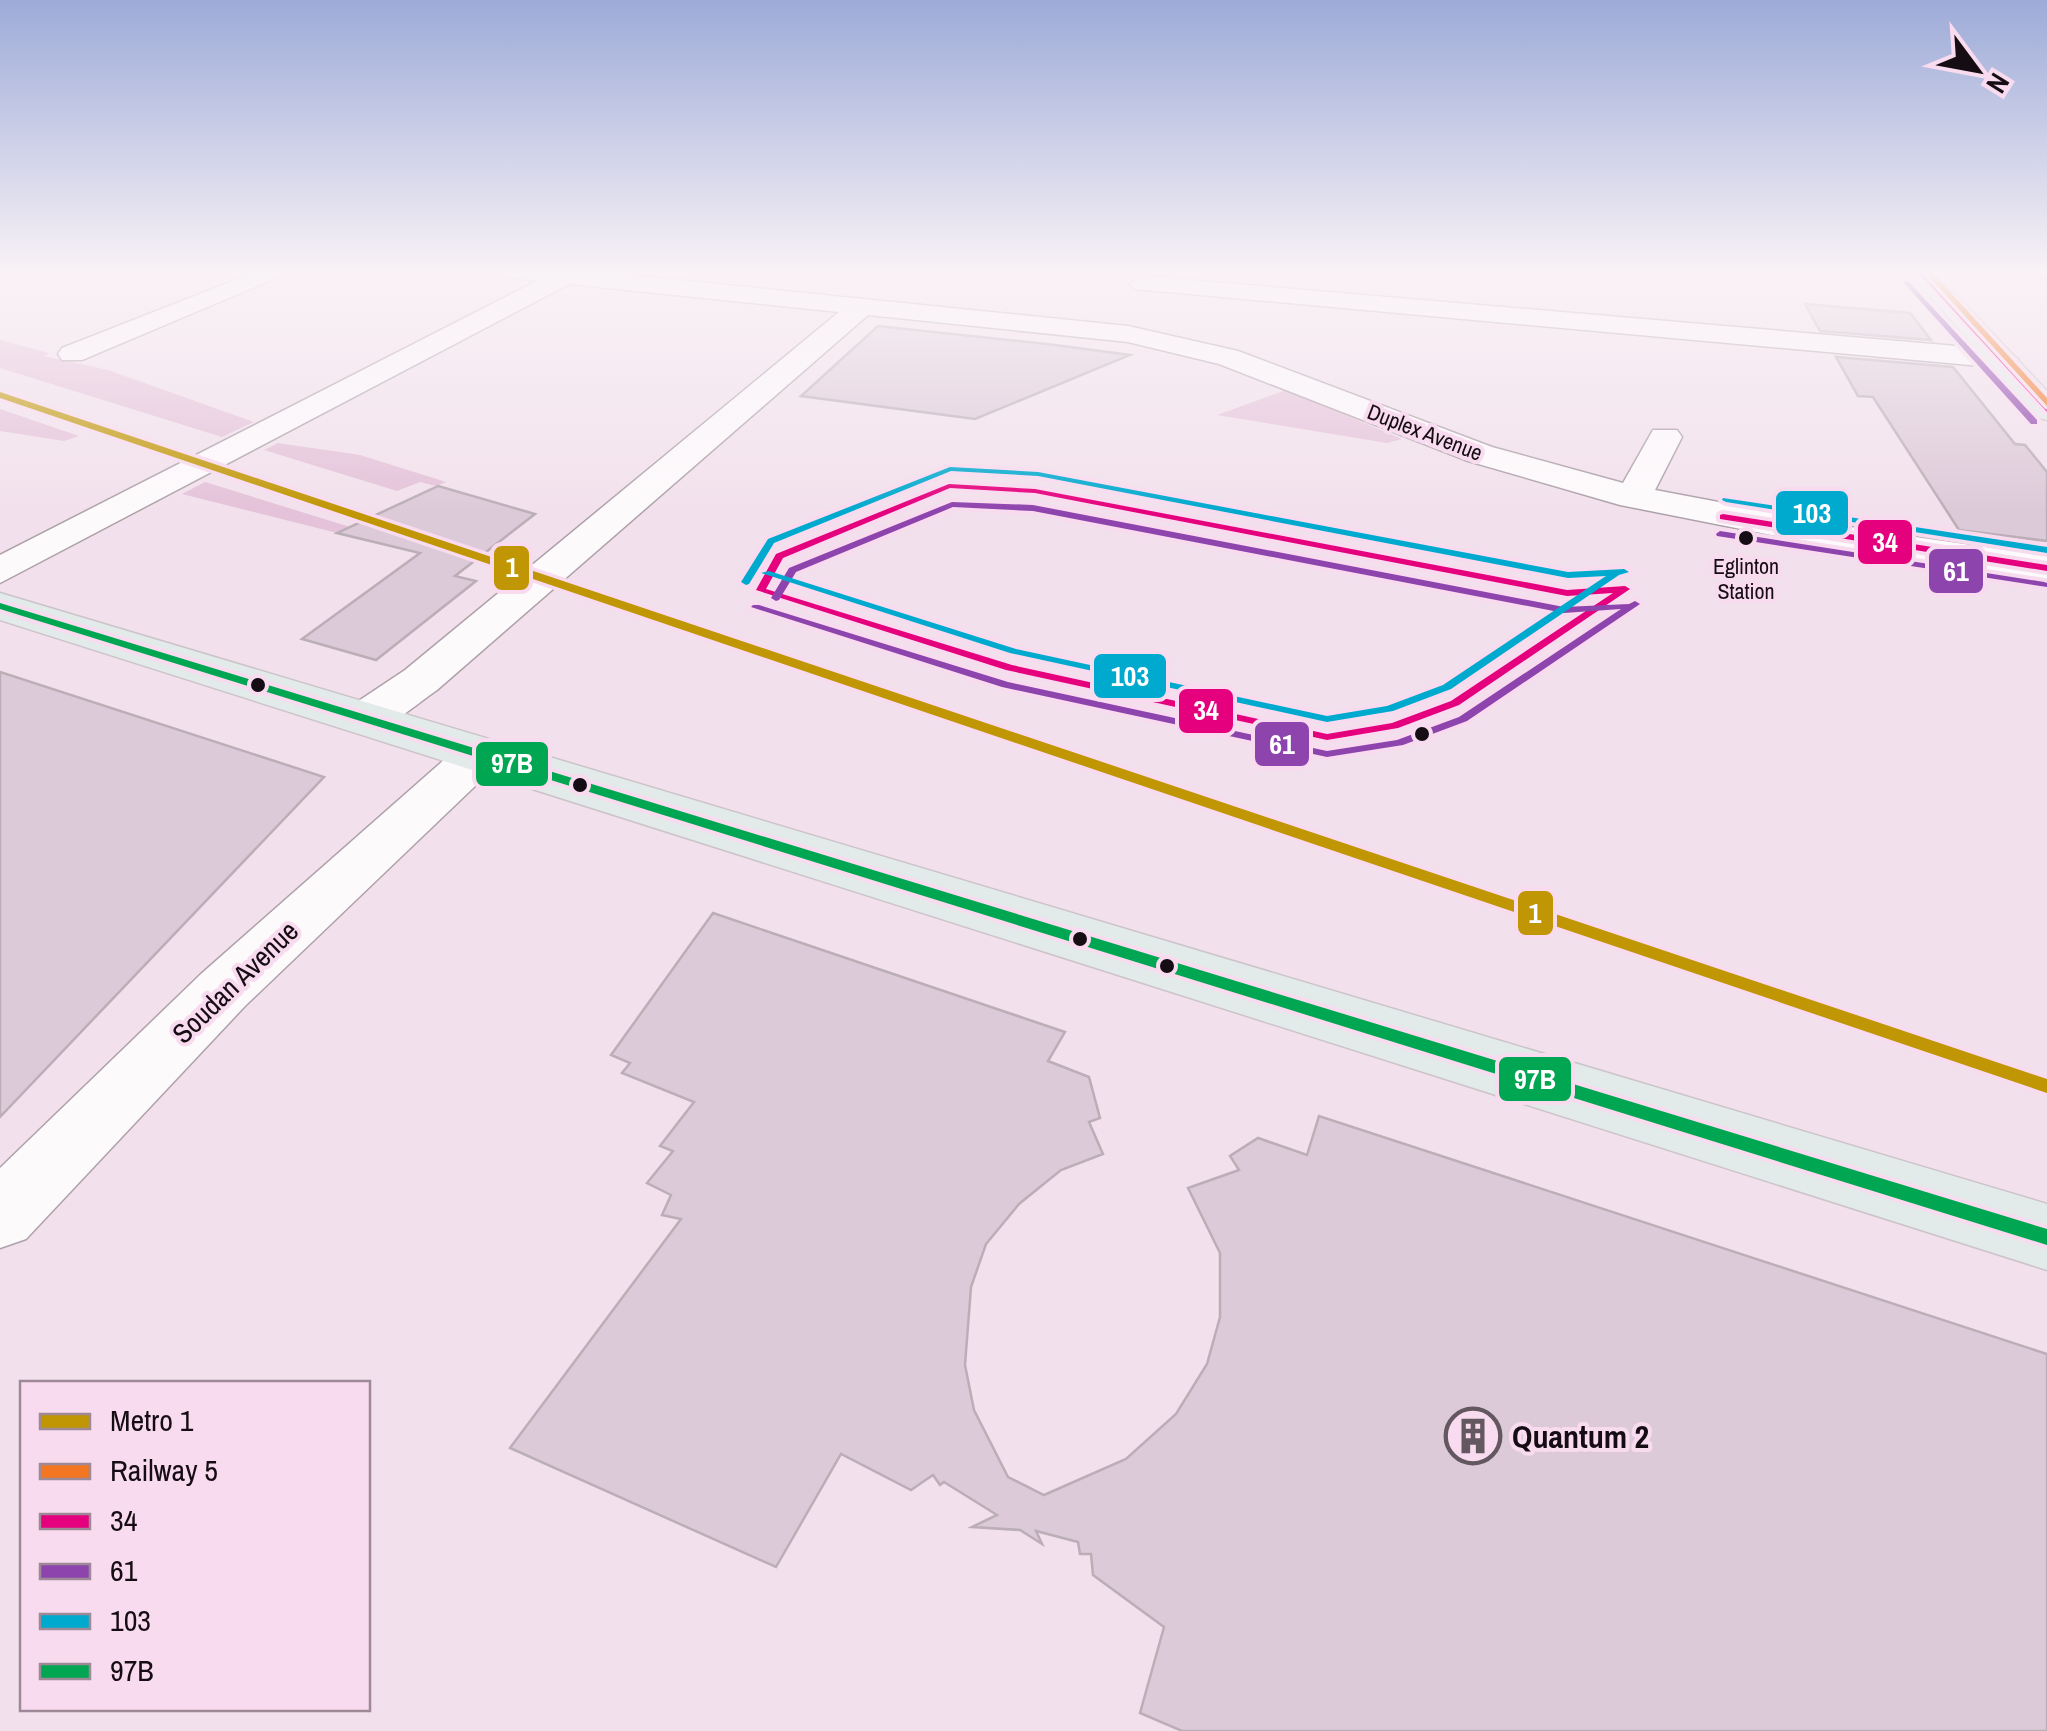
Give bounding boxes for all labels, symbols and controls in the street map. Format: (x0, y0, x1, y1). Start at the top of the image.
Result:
north arrow (1927, 20, 2027, 120)
text: N (1978, 66, 2019, 100)
street label: Duplex Avenue (1363, 396, 1487, 468)
line badge: 103 (1774, 489, 1850, 537)
text: 103 (1793, 494, 1831, 532)
line badge: 34 (1856, 518, 1914, 566)
text: 34 (1872, 523, 1898, 561)
marker: Eglinton Station (1736, 528, 1756, 548)
line badge: 1 (492, 544, 531, 592)
line badge: 61 (1927, 547, 1985, 595)
text: 1 (506, 548, 519, 586)
place label: Eglinton Station (1713, 551, 1779, 606)
text: 61 (1943, 552, 1969, 590)
line badge: 103 (1092, 652, 1168, 700)
text: 103 (1111, 657, 1149, 695)
unlabelled marker (248, 675, 268, 695)
line badge: 34 (1177, 687, 1235, 735)
text: 34 (1193, 691, 1219, 729)
line badge: 61 (1253, 720, 1311, 768)
unlabelled marker (1412, 724, 1432, 744)
text: 61 (1269, 725, 1295, 763)
line badge: 97B (474, 740, 550, 788)
text: 97B (491, 744, 533, 782)
unlabelled marker (570, 775, 590, 795)
line badge: 1 (1516, 889, 1555, 937)
text: 1 (1529, 894, 1542, 932)
street label: Soudan Avenue (164, 912, 306, 1052)
unlabelled marker (1070, 929, 1090, 949)
unlabelled marker (1157, 956, 1177, 976)
line badge: 97B (1497, 1055, 1573, 1103)
text: 97B (1514, 1060, 1556, 1098)
legend (20, 1381, 370, 1711)
text: Metro 1 (110, 1400, 194, 1440)
building icon: Quantum 2 (1443, 1406, 1503, 1466)
place label: Quantum 2 (1512, 1415, 1649, 1458)
text: Railway 5 (110, 1450, 218, 1490)
text: 34 (110, 1500, 138, 1540)
text: 61 (110, 1550, 138, 1590)
text: 103 (110, 1600, 151, 1640)
text: 97B (110, 1650, 154, 1690)

